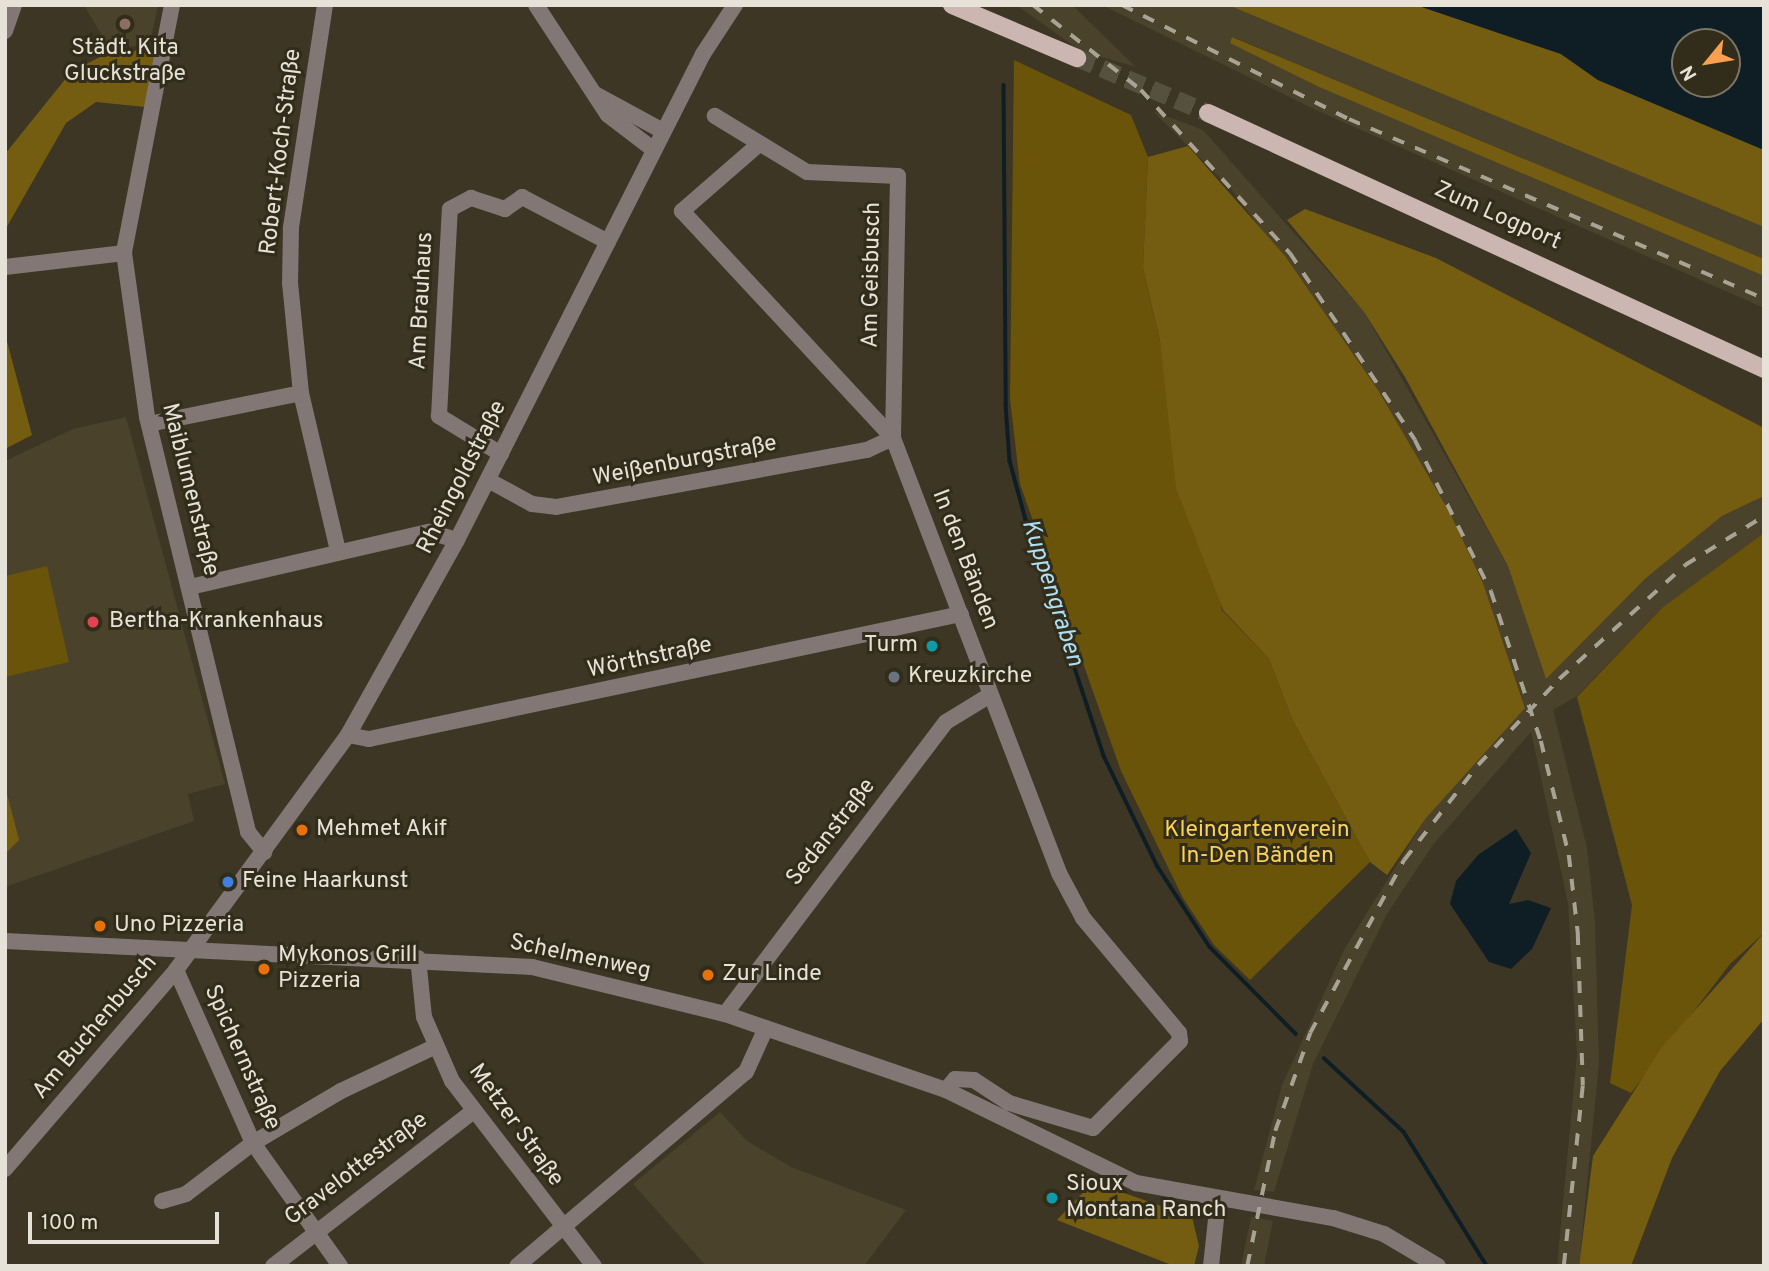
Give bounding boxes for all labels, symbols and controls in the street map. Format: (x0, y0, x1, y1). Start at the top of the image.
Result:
marker: Städt. Kita Gluckstraße (117, 16, 133, 32)
north arrow (1671, 28, 1741, 98)
place label: Städt. Kita Gluckstraße (64, 35, 186, 89)
street label: Robert-Koch-Straße (256, 47, 308, 257)
text: N (1676, 61, 1703, 84)
street label: Zum Logport (1429, 177, 1565, 257)
street label: Am Geisbusch (858, 202, 888, 348)
street label: Am Brauhaus (406, 231, 440, 371)
street label: Rheingoldstraße (412, 397, 514, 559)
street label: Maiblumenstraße (154, 401, 224, 579)
street label: Weißenburgstraße (591, 431, 779, 493)
street label: In den Bänden (925, 486, 1003, 634)
water label: Kuppengraben (1014, 516, 1088, 670)
place label: Bertha-Krankenhaus (109, 608, 323, 636)
marker: Bertha-Krankenhaus (83, 612, 103, 632)
street label: Wörthstraße (585, 632, 715, 686)
place label: Turm (864, 632, 918, 660)
marker: Turm (924, 638, 940, 654)
place label: Kreuzkirche (908, 663, 1032, 691)
marker: Kreuzkirche (886, 669, 902, 685)
street label: Sedanstraße (782, 774, 882, 892)
place label: Mehmet Akif (316, 816, 448, 844)
park label: Kleingartenverein In-Den Bänden (1164, 817, 1350, 871)
marker: Mehmet Akif (294, 822, 310, 838)
place label: Feine Haarkunst (242, 868, 408, 896)
marker: Feine Haarkunst (220, 874, 236, 890)
place label: Uno Pizzeria (114, 912, 244, 940)
marker: Uno Pizzeria (92, 918, 108, 934)
street label: Schelmenweg (507, 930, 653, 986)
place label: Mykonos Grill Pizzeria (278, 942, 418, 996)
street label: Am Buchenbusch (28, 950, 164, 1106)
marker: Mykonos Grill Pizzeria (256, 961, 272, 977)
place label: Zur Linde (722, 961, 822, 989)
marker: Zur Linde (700, 967, 716, 983)
street label: Spichernstraße (197, 981, 285, 1135)
street label: Metzer Straße (461, 1059, 569, 1193)
street label: Gravelottestraße (280, 1107, 434, 1233)
place label: Sioux Montana Ranch (1066, 1171, 1226, 1225)
marker: Sioux Montana Ranch (1044, 1190, 1060, 1206)
scale bar (32, 1198, 222, 1242)
text: 100 m (41, 1210, 98, 1237)

